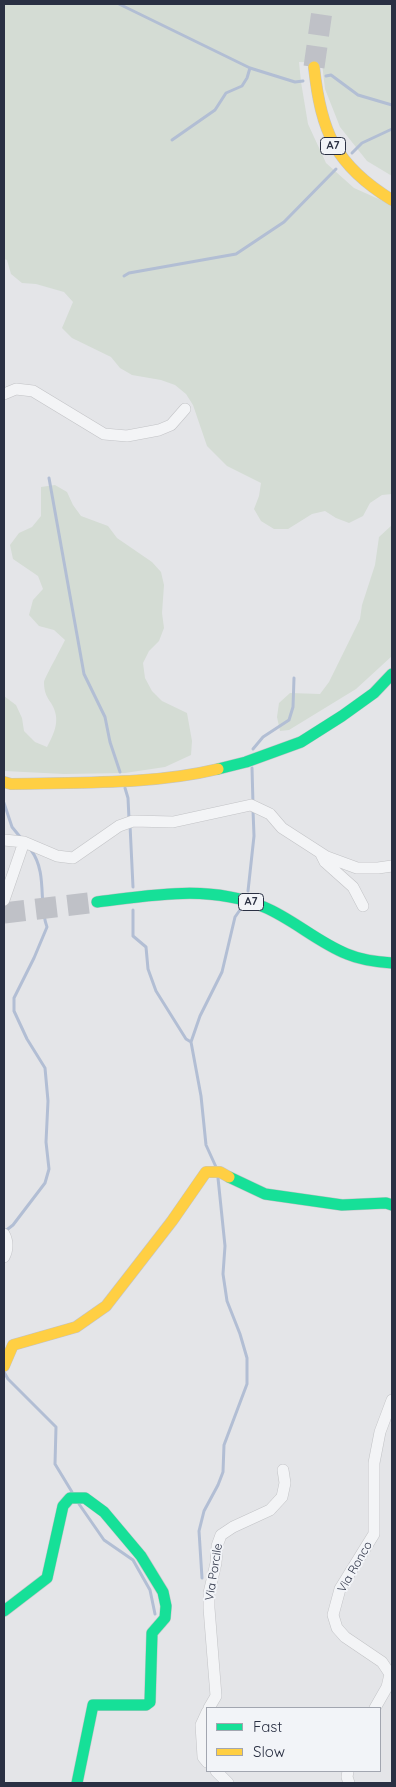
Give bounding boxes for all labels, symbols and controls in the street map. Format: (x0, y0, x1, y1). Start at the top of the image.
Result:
road number: A7 (320, 138, 346, 154)
road number: A7 (238, 894, 264, 910)
street label: Via Ronco (335, 1539, 375, 1595)
street label: Via Porcile (202, 1542, 226, 1602)
legend (206, 1707, 381, 1772)
text: Fast (253, 1717, 282, 1736)
text: Slow (253, 1742, 285, 1761)

